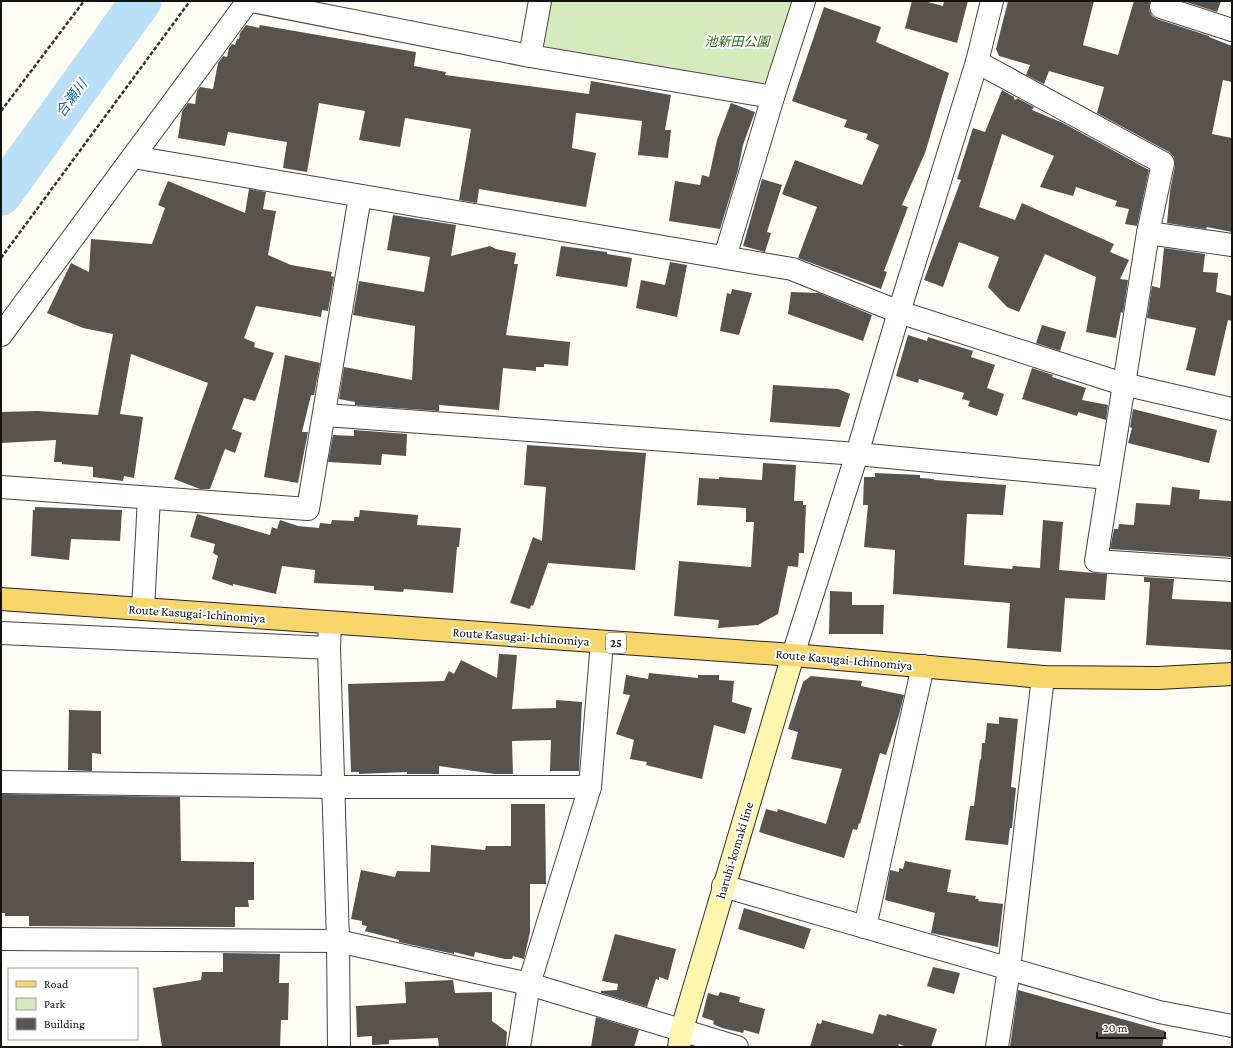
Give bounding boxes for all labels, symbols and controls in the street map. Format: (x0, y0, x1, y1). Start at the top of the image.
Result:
park label: 池新田公園 (704, 34, 771, 49)
water label: 合瀬川 (52, 75, 91, 120)
street label: Route Kasugai-Ichinomiya (128, 601, 266, 626)
street label: Route Kasugai-Ichinomiya (452, 624, 590, 649)
road number: 25 (606, 633, 626, 653)
street label: Route Kasugai-Ichinomiya (775, 646, 913, 673)
street label: haruhi-komaki line (713, 800, 756, 900)
legend (8, 968, 138, 1040)
text: Road (44, 977, 69, 991)
text: Park (44, 997, 66, 1011)
scale bar (1097, 1014, 1165, 1040)
text: Building (44, 1017, 85, 1031)
text: 20 m (1103, 1021, 1128, 1035)

